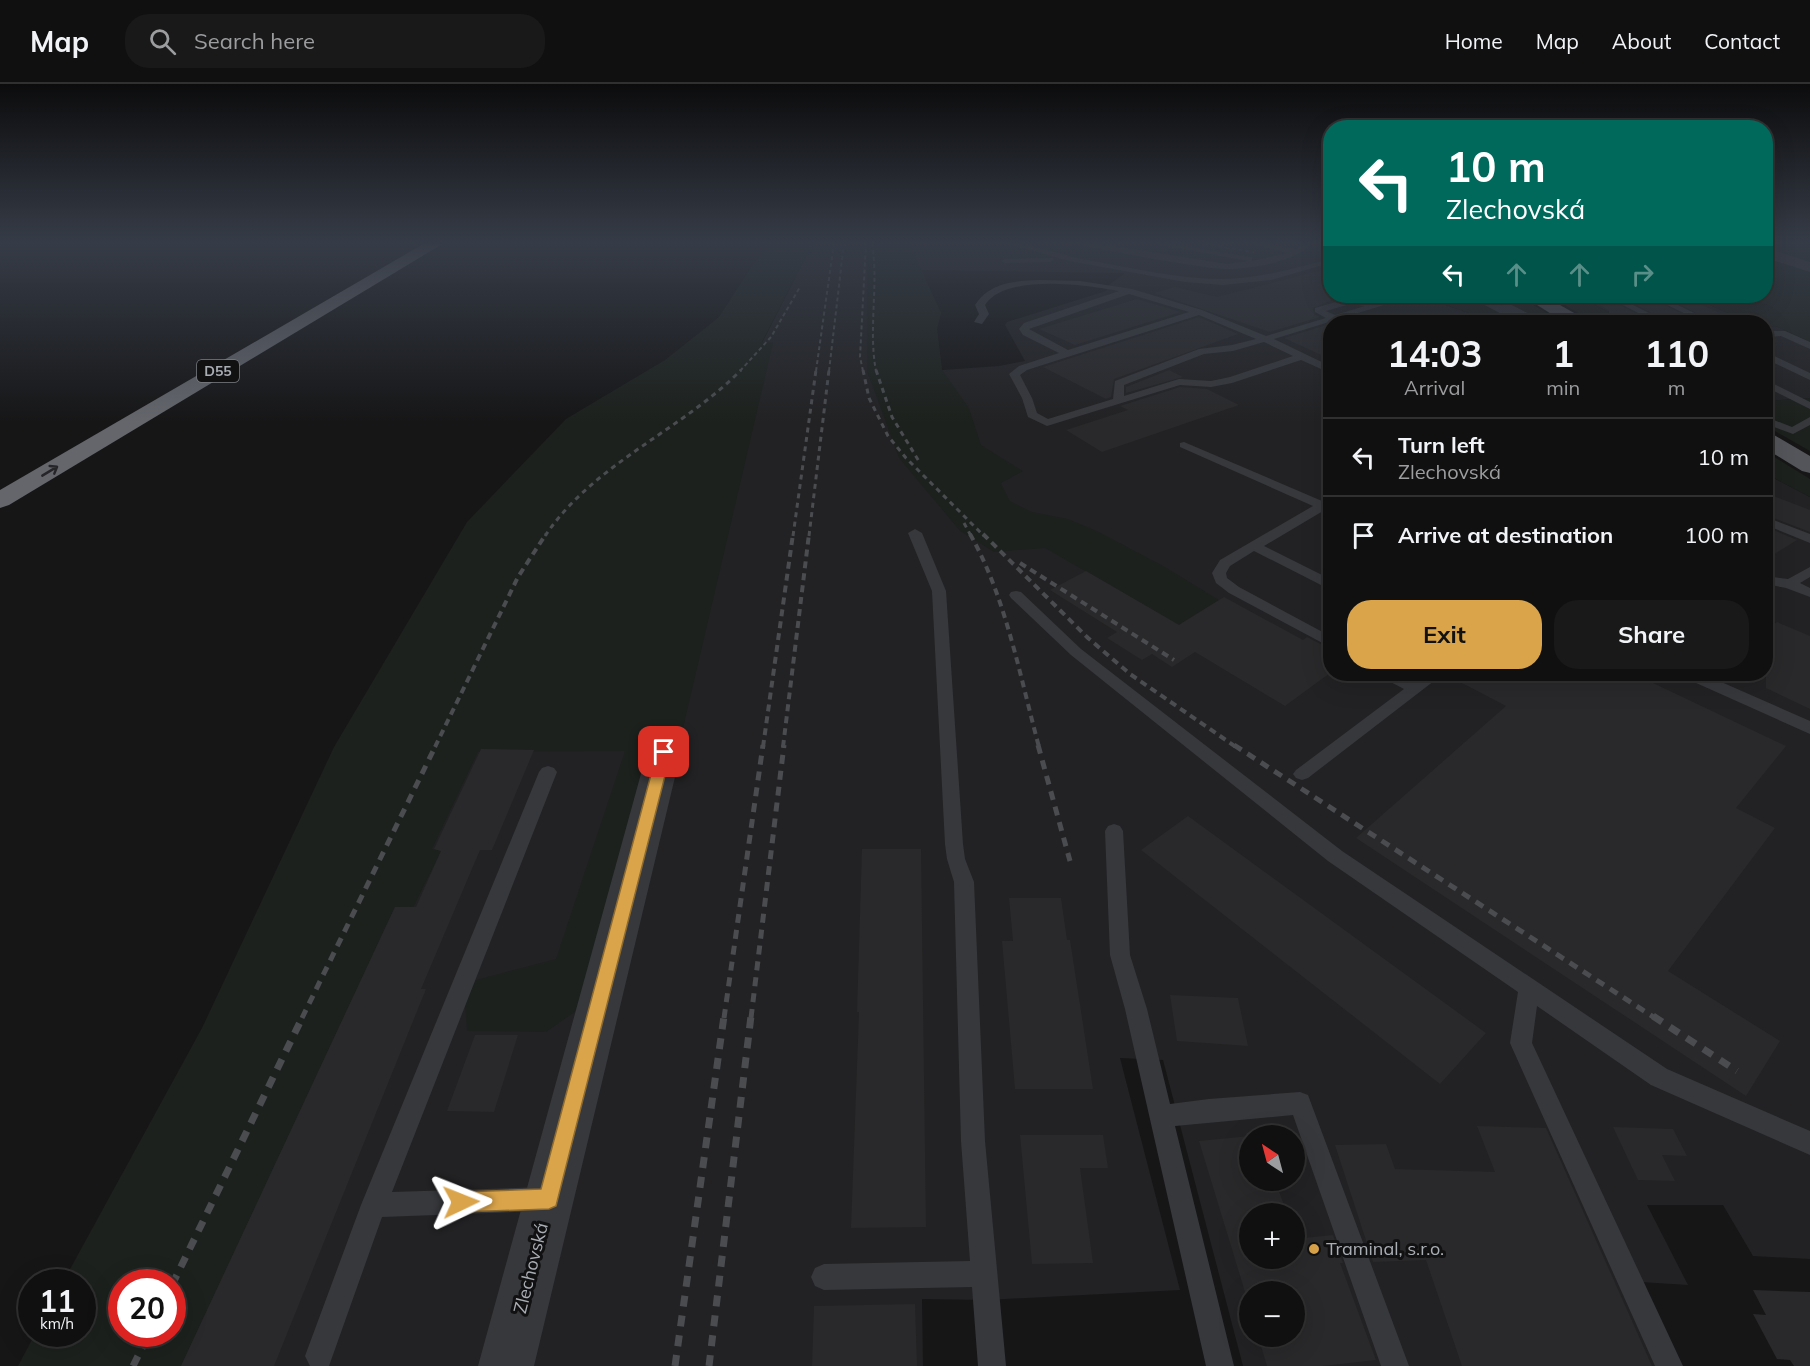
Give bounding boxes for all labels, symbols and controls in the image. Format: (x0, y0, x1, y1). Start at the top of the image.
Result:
search box (125, 14, 545, 68)
text: Map (30, 24, 89, 59)
icon: search (146, 25, 179, 58)
text: Search here (194, 27, 315, 55)
text: Home (1445, 28, 1503, 54)
text: Map (1536, 28, 1579, 54)
text: About (1612, 28, 1671, 54)
text: Contact (1704, 28, 1780, 54)
text: 10 m (1446, 140, 1546, 193)
icon: left (1347, 144, 1425, 222)
text: Zlechovská (1446, 192, 1585, 226)
icon: left (1437, 258, 1470, 291)
icon: ahead (1500, 258, 1533, 291)
icon: ahead (1563, 258, 1596, 291)
icon: right (1626, 258, 1659, 291)
text: 14:03 (1387, 331, 1482, 376)
text: 1 (1552, 331, 1574, 376)
text: 110 (1644, 331, 1709, 376)
road number: D55 (197, 360, 239, 382)
text: Arrival (1404, 375, 1465, 400)
text: min (1546, 375, 1580, 400)
text: m (1668, 375, 1685, 400)
text: Turn left (1398, 431, 1485, 459)
icon: left (1347, 441, 1380, 474)
text: 10 m (1698, 443, 1749, 471)
text: Zlechovská (1398, 459, 1501, 484)
one-way arrow (41, 464, 58, 476)
icon: arrive (1347, 519, 1380, 552)
text: Arrive at destination (1398, 521, 1613, 549)
text: 100 m (1684, 521, 1749, 549)
button: Exit (1347, 600, 1542, 669)
button: Share (1554, 600, 1749, 669)
pin (638, 726, 689, 777)
icon: arrive (647, 735, 680, 768)
north arrow (1239, 1125, 1305, 1191)
map controls (1239, 1125, 1305, 1347)
position arrow (429, 1170, 493, 1234)
button: + (1239, 1203, 1305, 1269)
street label: Zlechovská (508, 1220, 553, 1316)
place label: Traminal, s.r.o. (1326, 1237, 1444, 1260)
marker: Traminal, s.r.o. (1307, 1242, 1321, 1256)
speed limit sign: 20 (108, 1269, 186, 1347)
button: − (1239, 1281, 1305, 1347)
text: 11 (39, 1282, 75, 1320)
text: km/h (40, 1314, 74, 1333)

